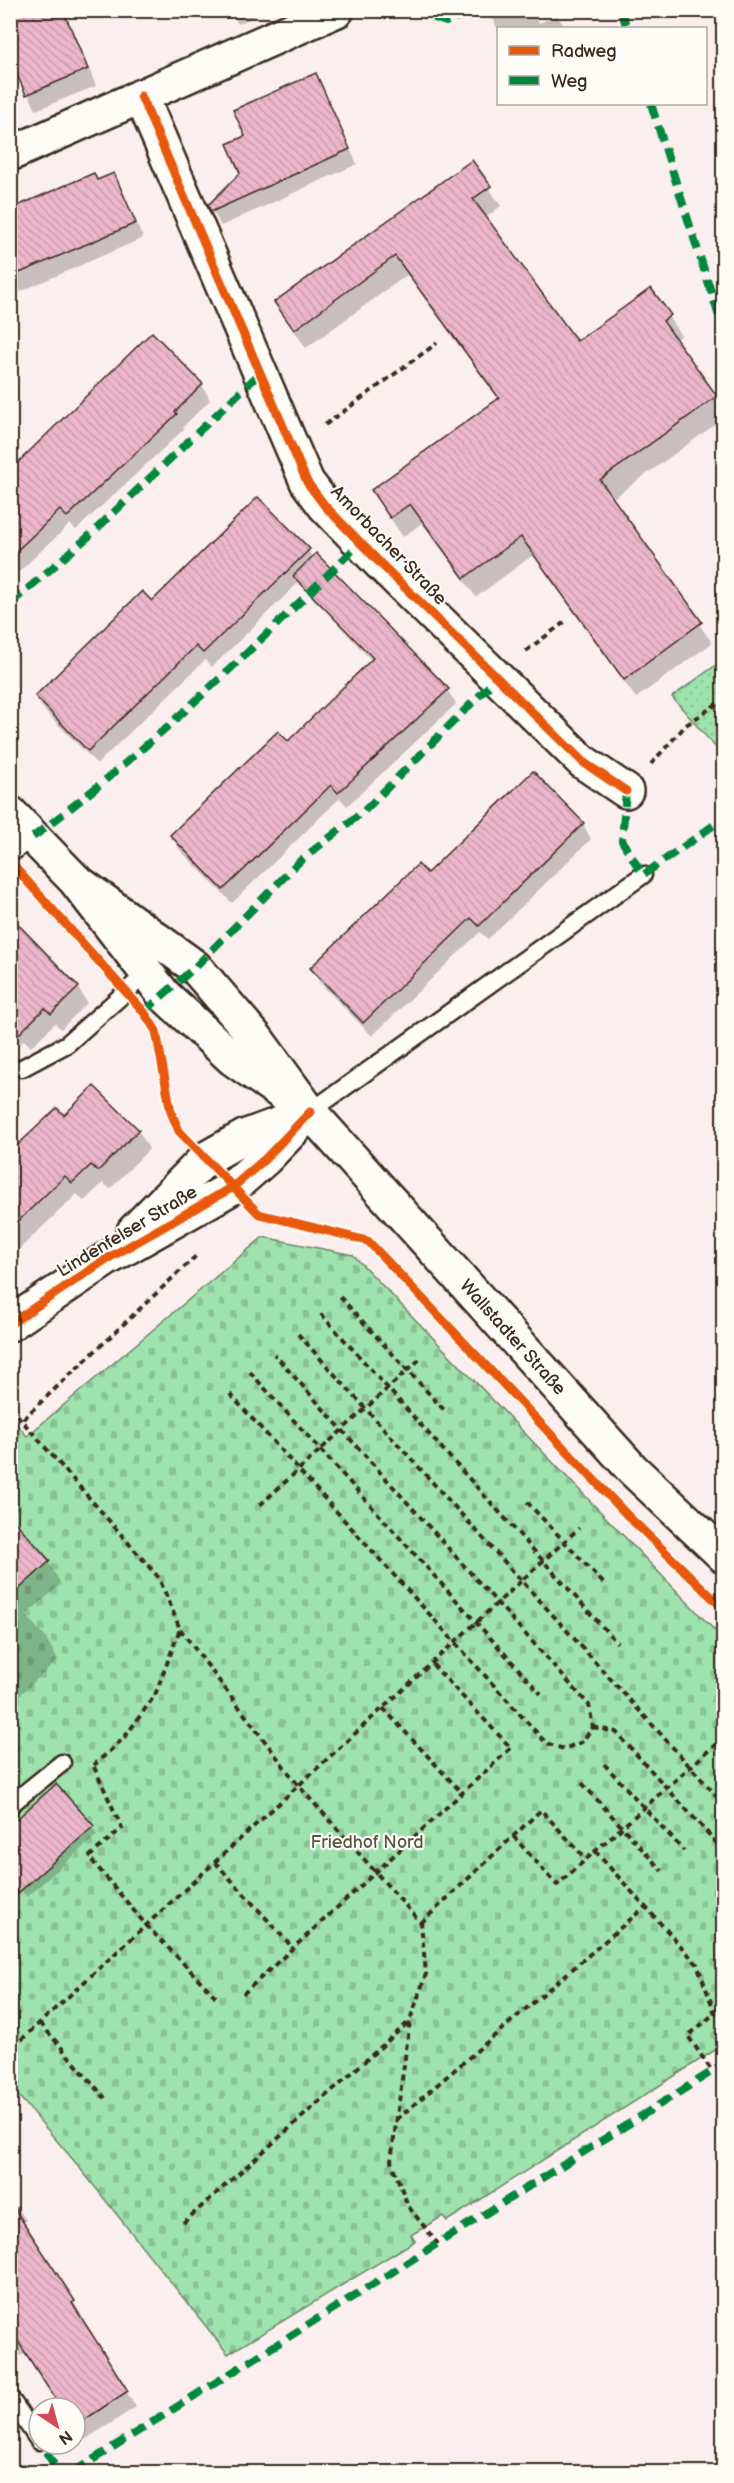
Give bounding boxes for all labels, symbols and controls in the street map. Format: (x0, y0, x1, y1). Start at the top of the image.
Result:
legend (497, 27, 707, 105)
text: Radweg (551, 41, 617, 62)
text: Weg (551, 71, 587, 92)
street label: Amorbacher Straße (326, 481, 451, 610)
street label: Lindenfelser Straße (53, 1181, 201, 1282)
street label: Wallstadter Straße (455, 1275, 570, 1400)
park label: Friedhof Nord (310, 1832, 424, 1853)
north arrow (27, 2396, 87, 2456)
text: N (54, 2426, 75, 2448)

